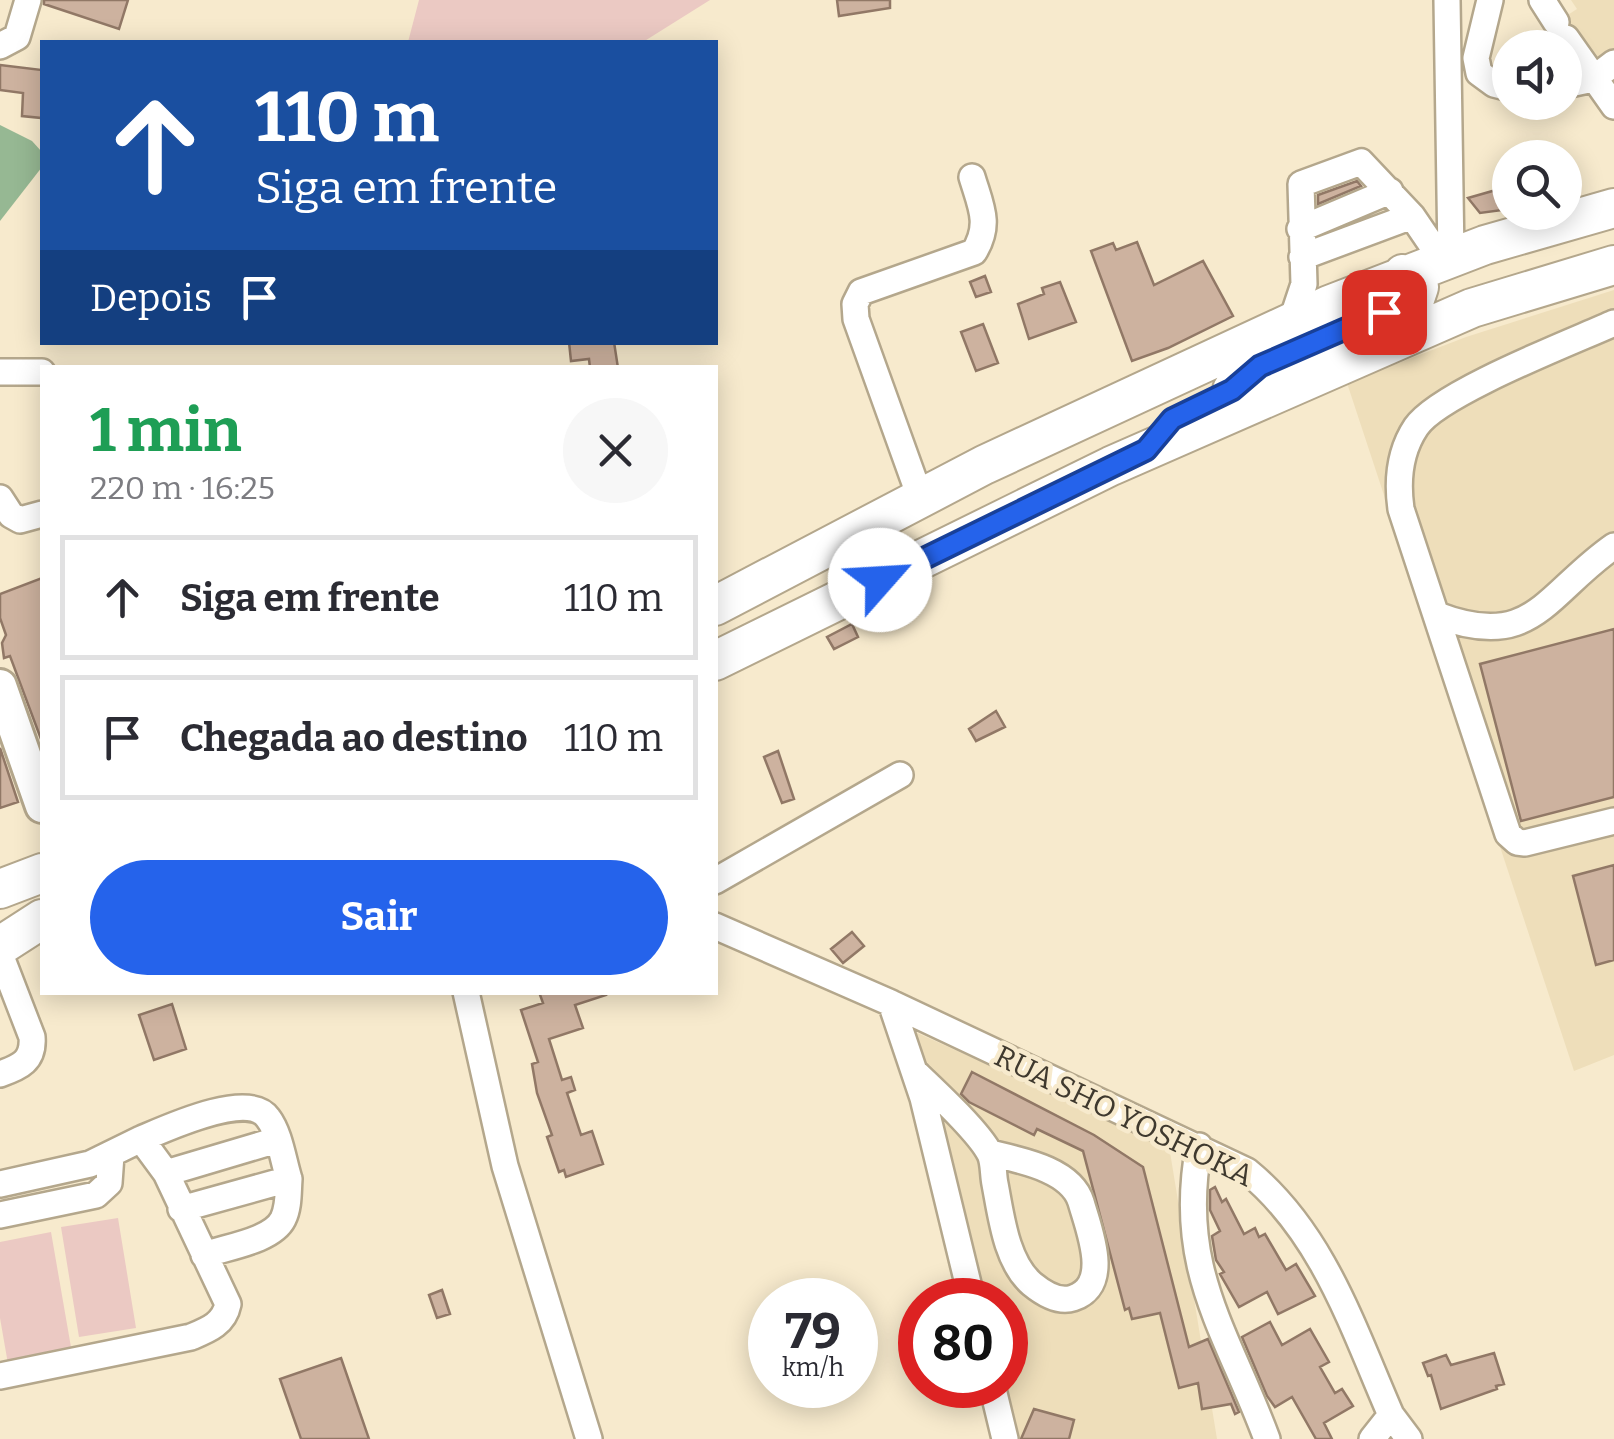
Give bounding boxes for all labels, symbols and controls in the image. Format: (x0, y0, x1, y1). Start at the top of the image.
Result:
map controls (1492, 30, 1582, 230)
button: sound (1492, 30, 1582, 120)
text: 110 m (255, 76, 439, 160)
icon: ahead (90, 80, 220, 210)
button: search (1492, 140, 1582, 230)
text: Siga em frente (255, 161, 557, 215)
icon: arrive (232, 270, 287, 325)
pin (1342, 270, 1427, 355)
text: Depois (90, 275, 212, 321)
icon: arrive (1357, 285, 1412, 340)
text: 1 min (90, 395, 242, 467)
button: close (563, 398, 668, 503)
text: 220 m · 16:25 (90, 469, 275, 507)
position arrow (828, 528, 932, 632)
icon: ahead (95, 570, 150, 625)
text: Siga em frente (180, 575, 440, 621)
text: 110 m (564, 575, 663, 621)
icon: arrive (95, 710, 150, 765)
text: Chegada ao destino (180, 715, 528, 761)
text: 110 m (564, 715, 663, 761)
button: Sair (90, 860, 668, 975)
street label: RUA SHO YOSHOKA (989, 1038, 1260, 1195)
speed limit sign: 80 (898, 1278, 1028, 1408)
text: 79 (785, 1301, 841, 1361)
text: km/h (782, 1353, 844, 1383)

